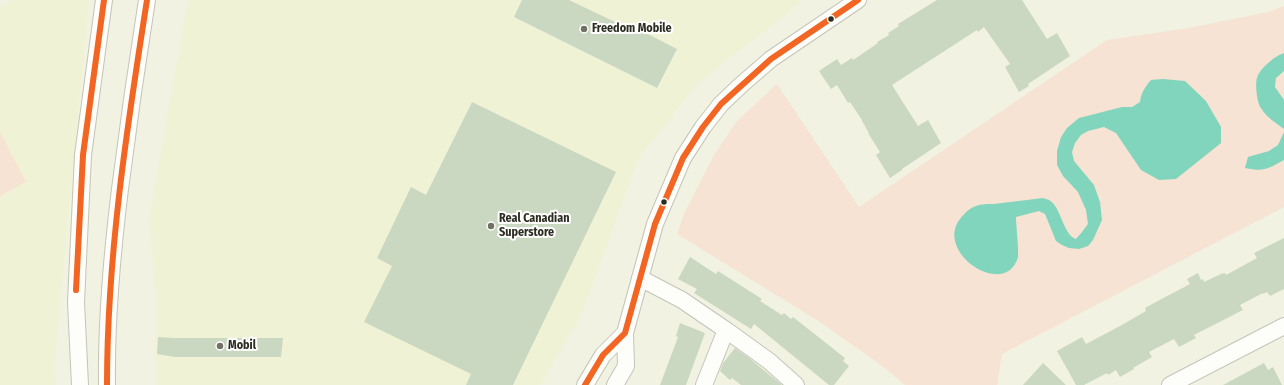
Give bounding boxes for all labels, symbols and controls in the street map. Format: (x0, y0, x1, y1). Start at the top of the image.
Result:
unlabelled marker (826, 14, 836, 24)
place label: Freedom Mobile (592, 22, 672, 36)
marker: Freedom Mobile (579, 24, 589, 34)
unlabelled marker (659, 197, 669, 207)
place label: Real Canadian Superstore (499, 212, 569, 240)
marker: Real Canadian Superstore (486, 221, 496, 231)
place label: Mobil (228, 339, 256, 353)
marker: Mobil (215, 341, 225, 351)

